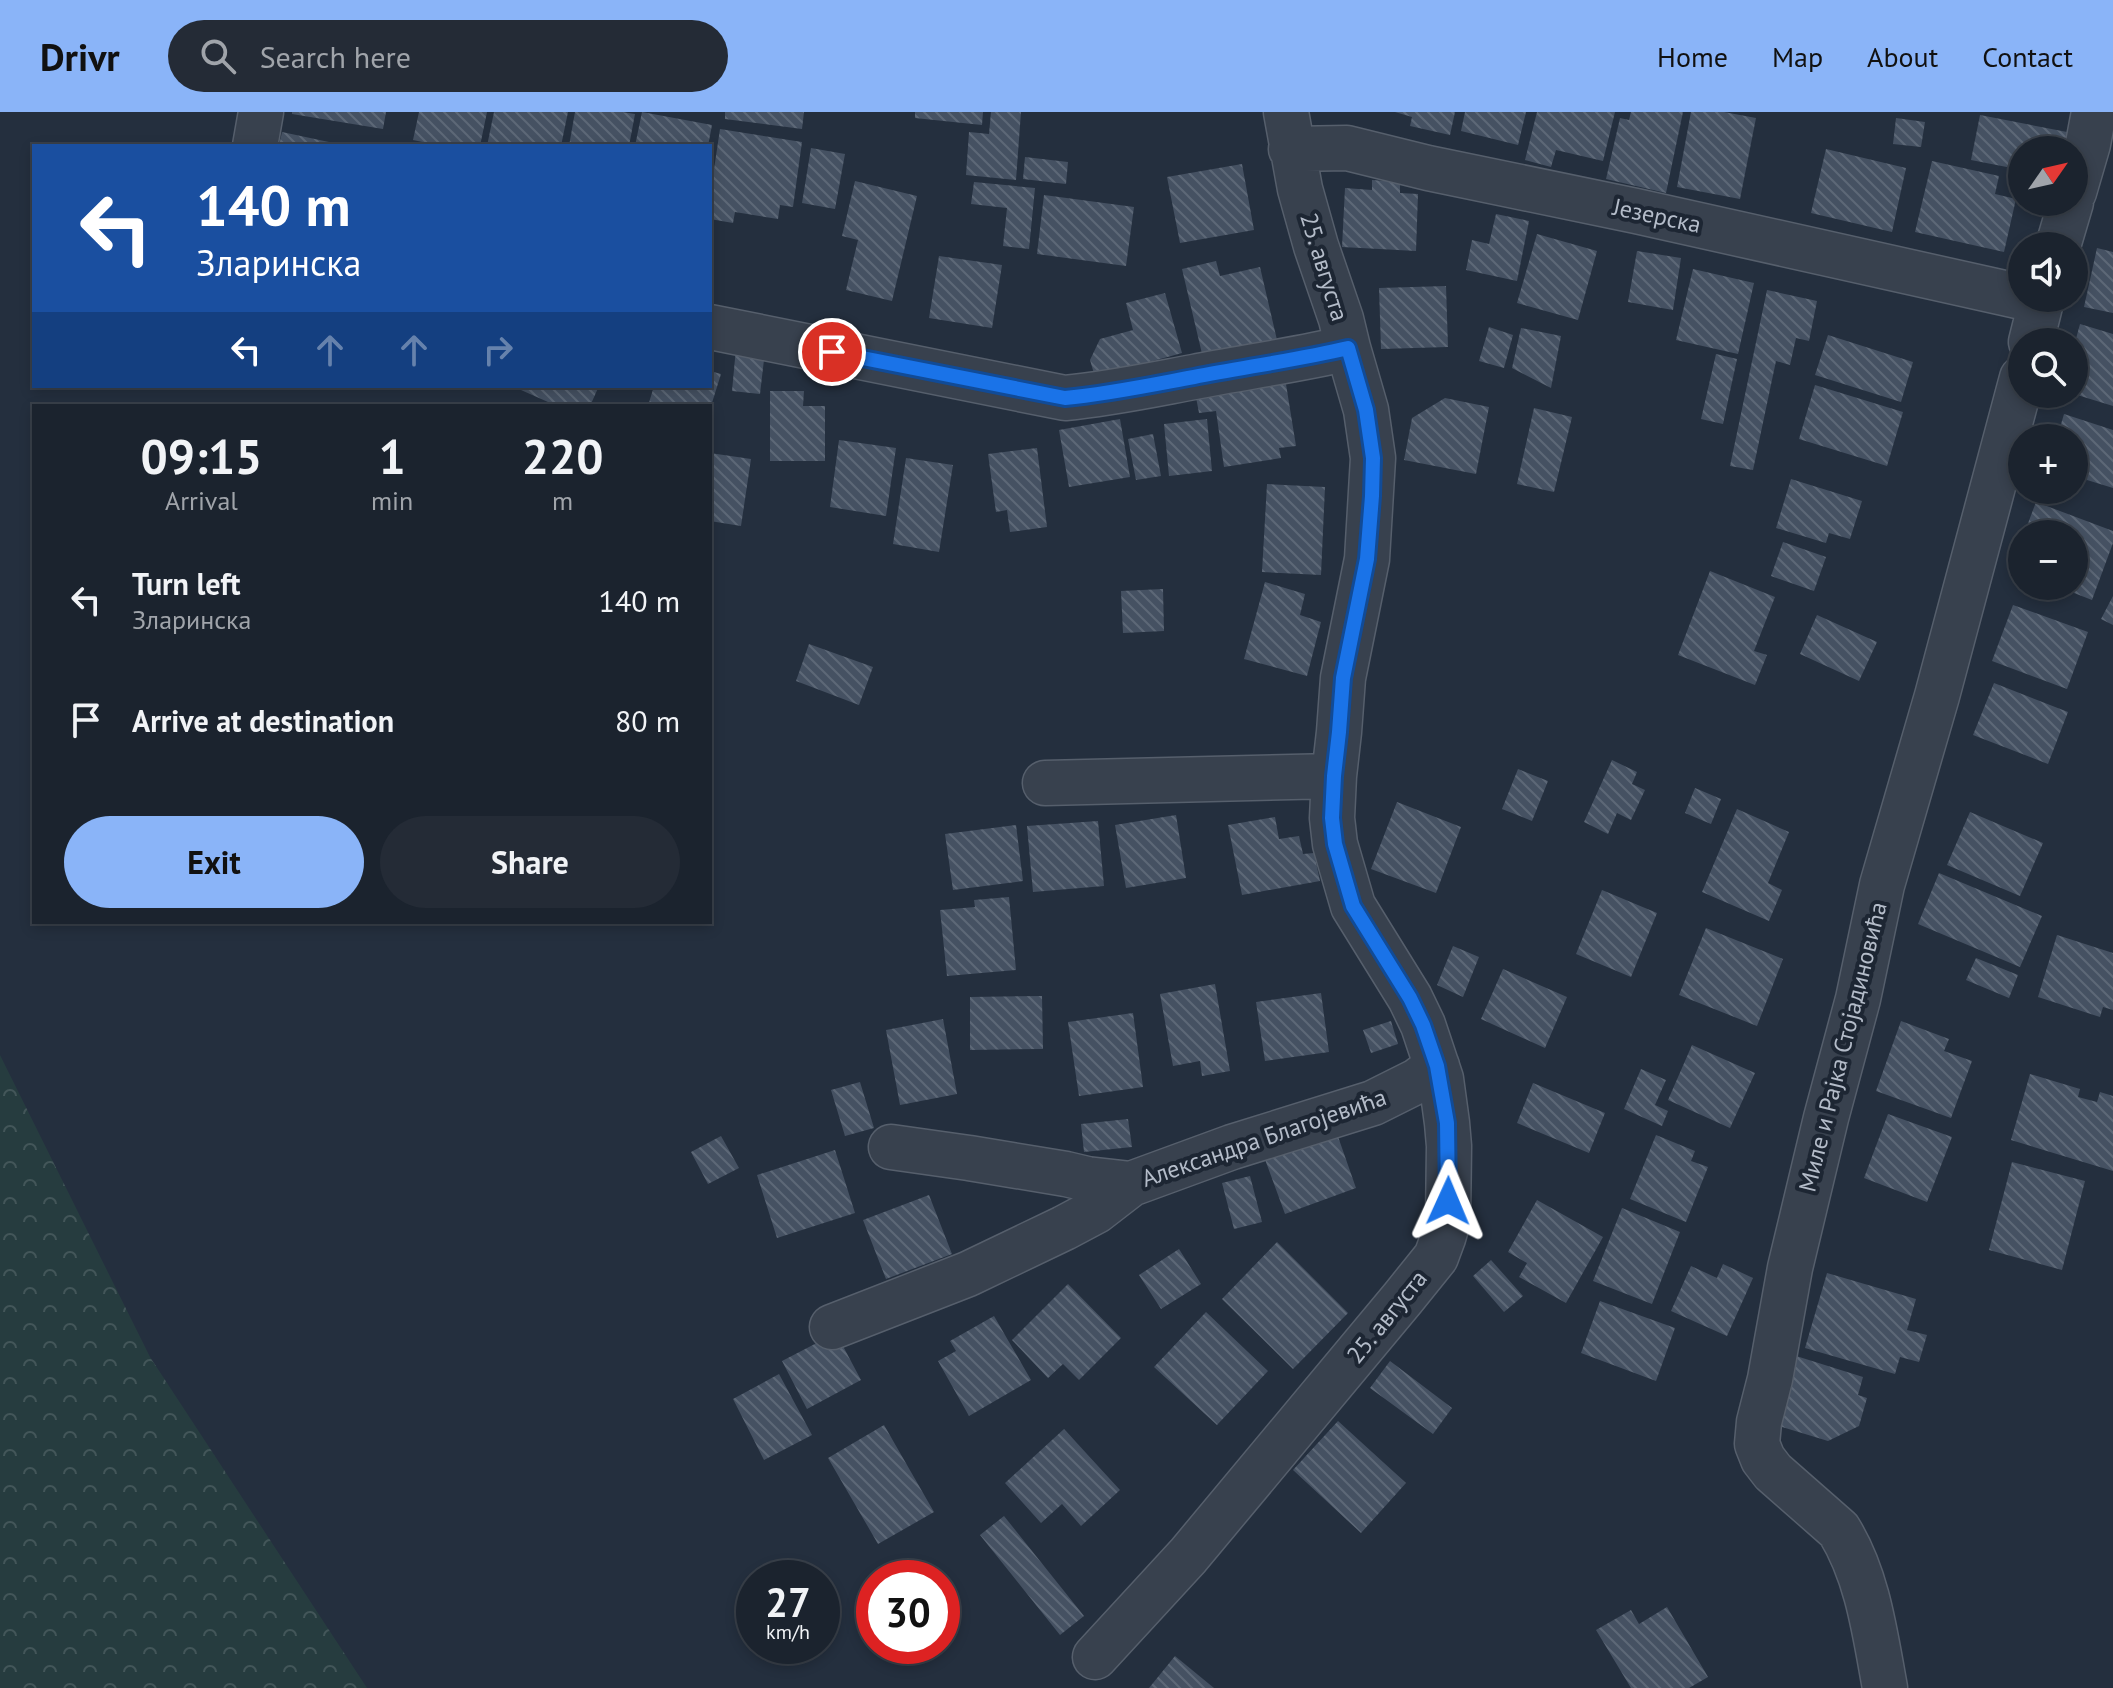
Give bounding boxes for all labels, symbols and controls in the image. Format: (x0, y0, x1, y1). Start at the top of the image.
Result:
search box (168, 20, 728, 92)
text: Drivr (40, 32, 120, 81)
icon: search (196, 34, 240, 78)
text: Search here (260, 37, 411, 76)
text: Home (1657, 38, 1728, 75)
text: Map (1772, 38, 1823, 75)
text: About (1867, 38, 1938, 75)
text: Contact (1982, 38, 2073, 75)
north arrow (2008, 136, 2088, 216)
map controls (2008, 136, 2088, 600)
text: 140 m (196, 169, 351, 241)
icon: left (64, 176, 168, 280)
street label: Језерска (1609, 191, 1704, 240)
street label: 25. августа (1293, 209, 1356, 325)
button: sound (2008, 232, 2088, 312)
text: Зларинска (196, 239, 361, 286)
pin (798, 318, 866, 386)
icon: left (224, 328, 268, 372)
icon: ahead (308, 328, 352, 372)
icon: ahead (392, 328, 436, 372)
icon: right (476, 328, 520, 372)
button: search (2008, 328, 2088, 408)
icon: arrive (810, 330, 854, 374)
button: + (2008, 424, 2088, 504)
text: 09:15 (141, 425, 262, 487)
text: 1 (378, 425, 406, 487)
text: 220 (522, 425, 603, 487)
text: Arrival (165, 484, 238, 517)
text: min (371, 484, 413, 517)
text: m (552, 484, 573, 517)
button: − (2008, 520, 2088, 600)
text: Turn left (132, 564, 240, 603)
icon: left (64, 578, 108, 622)
text: 140 m (599, 581, 680, 620)
text: Зларинска (132, 603, 251, 636)
icon: arrive (64, 698, 108, 742)
text: Arrive at destination (132, 701, 394, 740)
text: 80 m (615, 701, 680, 740)
button: Exit (64, 816, 364, 908)
button: Share (380, 816, 680, 908)
street label: Миле и Рајка Стојадиновића (1791, 899, 1894, 1195)
street label: Александра Благојевића (1137, 1081, 1390, 1194)
position arrow (1406, 1159, 1490, 1243)
street label: 25. августа (1339, 1264, 1434, 1370)
speed limit sign: 30 (856, 1560, 960, 1664)
text: 27 (765, 1576, 811, 1628)
text: km/h (766, 1619, 810, 1645)

